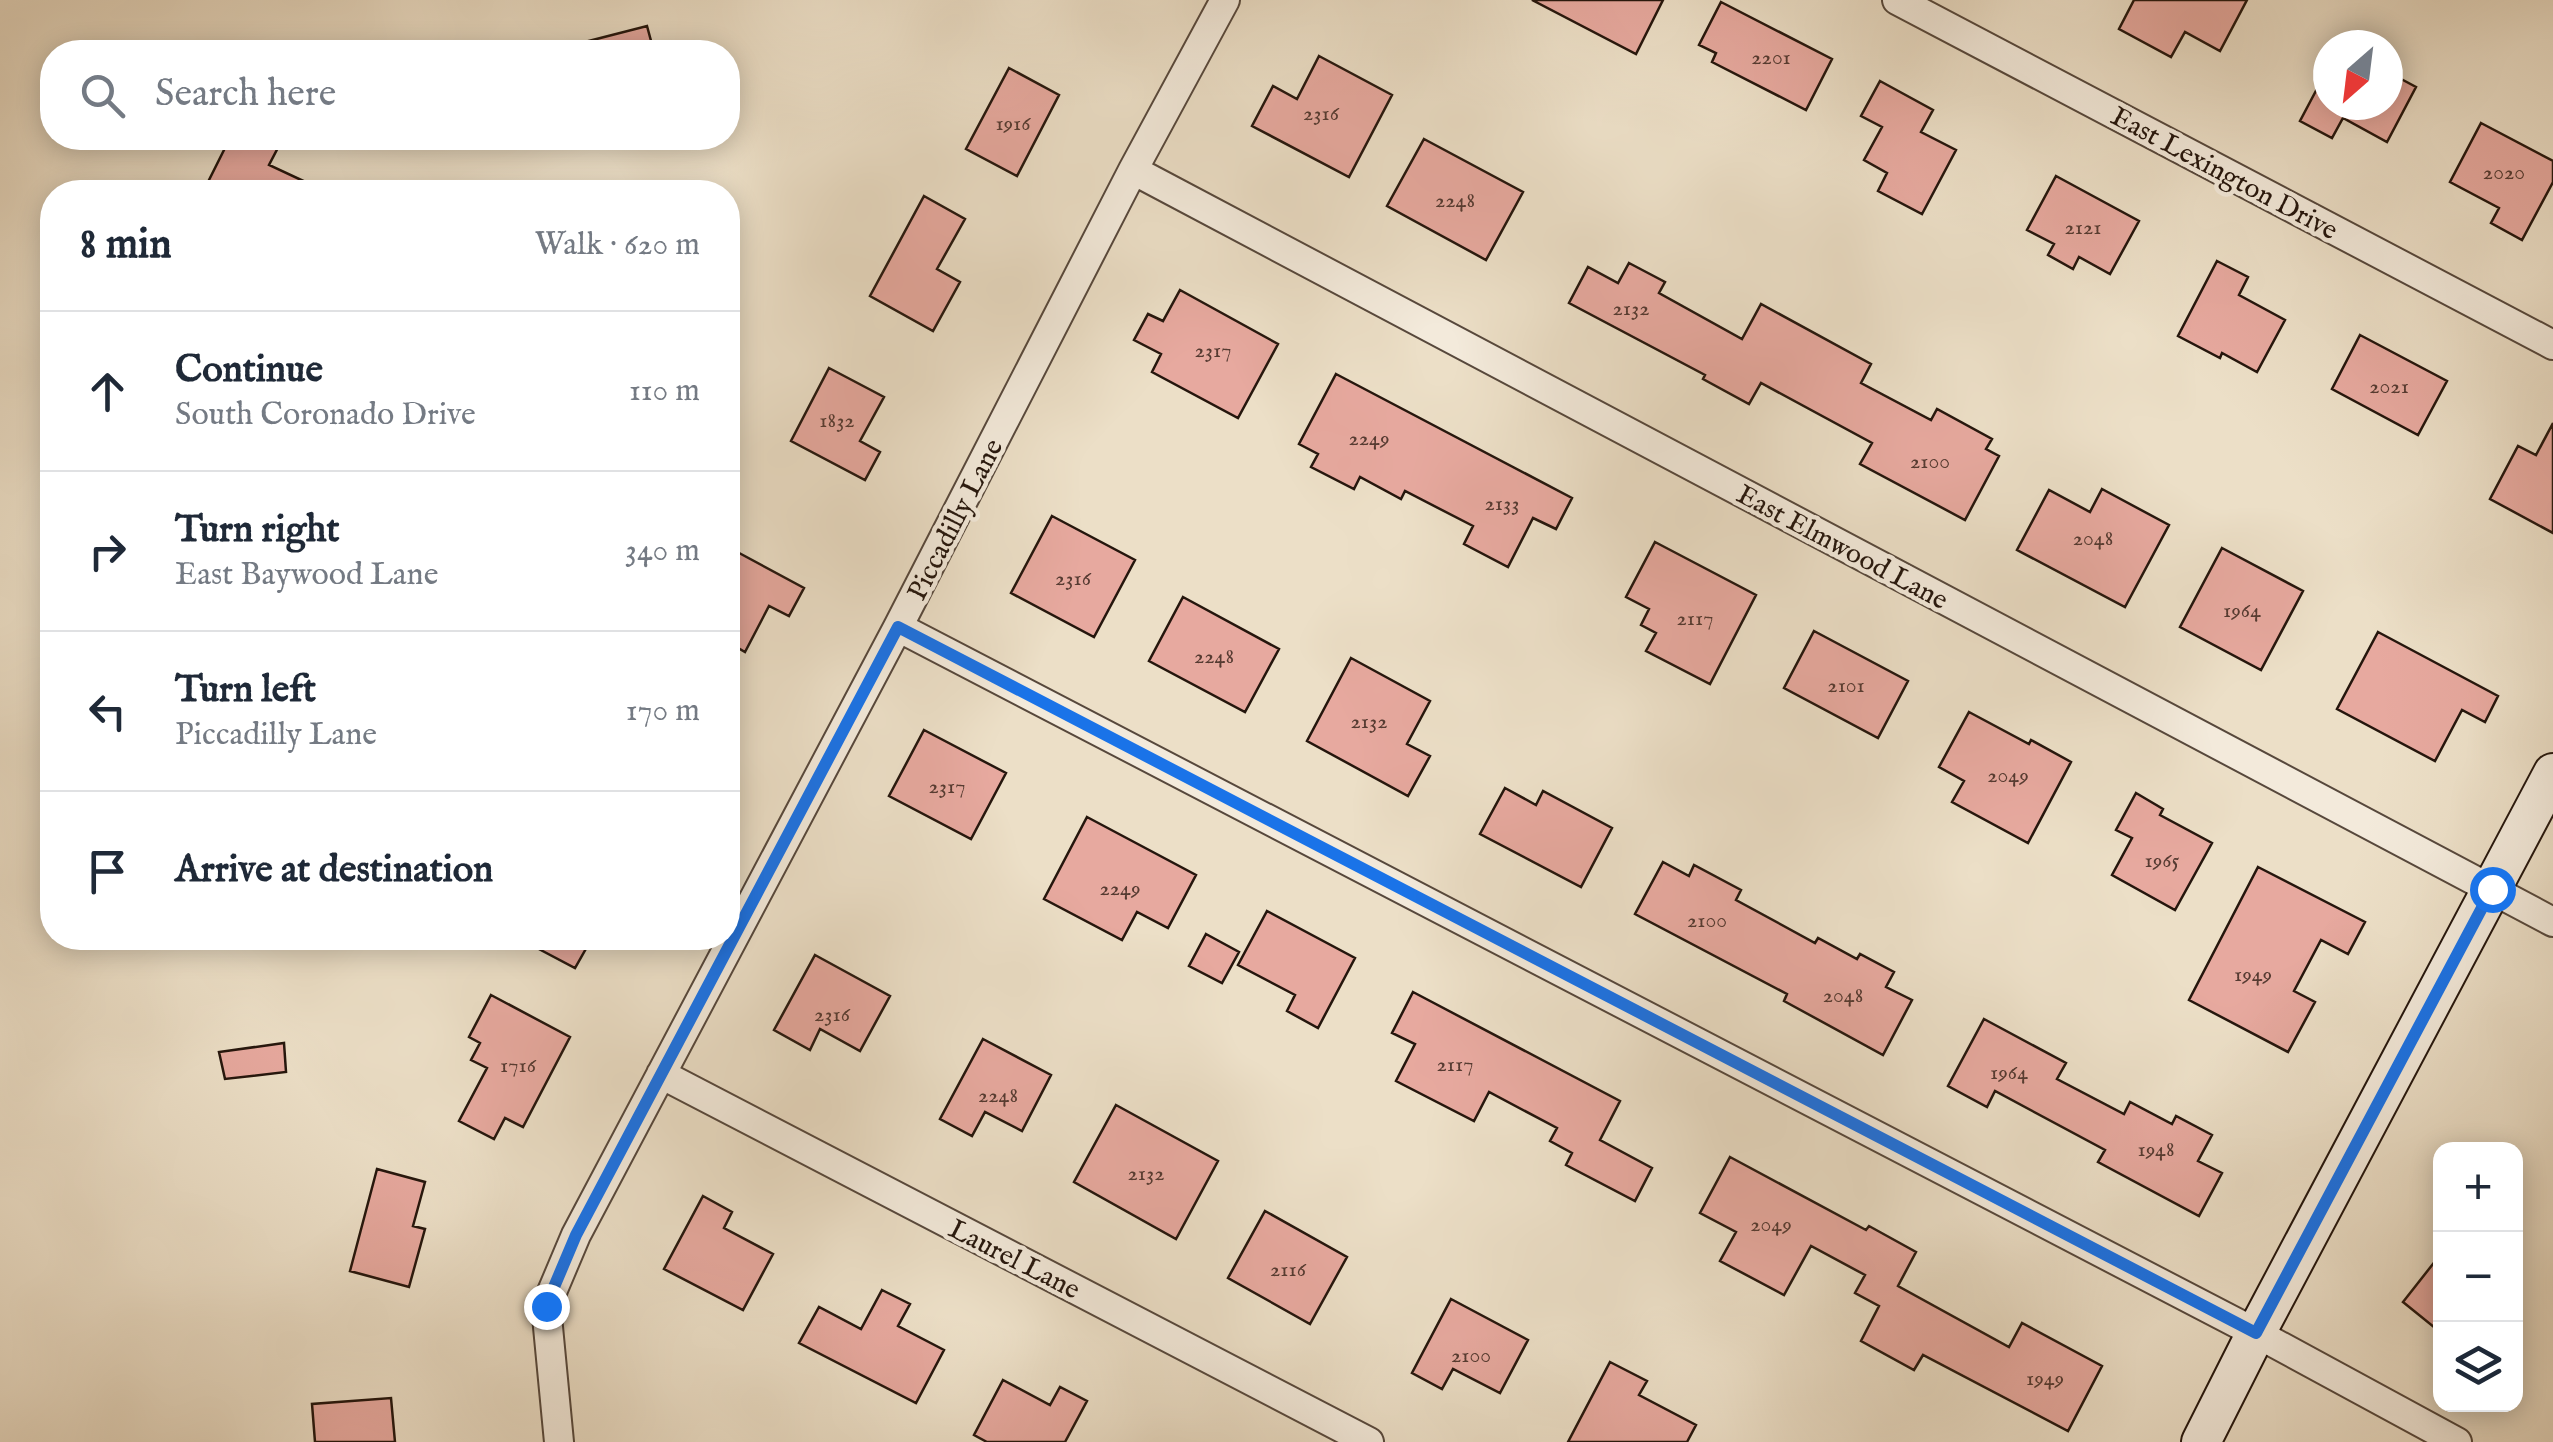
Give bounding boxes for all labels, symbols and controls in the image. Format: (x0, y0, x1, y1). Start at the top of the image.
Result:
north arrow (2313, 30, 2403, 120)
search box (40, 40, 740, 150)
house number: 2201 (1751, 44, 1791, 72)
icon: search (75, 68, 130, 123)
text: Search here (155, 71, 336, 119)
house number: 2316 (1303, 100, 1340, 128)
street label: East Lexington Drive (2104, 100, 2343, 249)
house number: 1916 (995, 110, 1031, 138)
house number: 2020 (2483, 159, 2525, 187)
house number: 2248 (1435, 187, 1475, 215)
house number: 2121 (2064, 214, 2102, 242)
text: 8 min (80, 219, 172, 272)
text: Walk · 620 m (535, 225, 700, 266)
house number: 2132 (1612, 295, 1650, 323)
house number: 2317 (1194, 337, 1232, 365)
text: Continue (175, 347, 323, 395)
icon: ahead (80, 364, 135, 419)
text: 110 m (629, 371, 700, 412)
house number: 2021 (2369, 373, 2409, 401)
text: South Coronado Drive (175, 395, 476, 436)
house number: 1832 (819, 407, 855, 435)
house number: 2249 (1348, 425, 1390, 453)
street label: Piccadilly Lane (901, 433, 1012, 607)
house number: 2100 (1910, 448, 1950, 476)
street label: East Elmwood Lane (1730, 478, 1954, 619)
house number: 2133 (1485, 490, 1519, 518)
text: Turn right (175, 507, 339, 555)
icon: right (80, 524, 135, 579)
house number: 2048 (2073, 525, 2113, 553)
text: 340 m (625, 531, 700, 572)
text: East Baywood Lane (175, 555, 438, 596)
house number: 2316 (1055, 565, 1092, 593)
house number: 1964 (2223, 597, 2261, 625)
house number: 2117 (1676, 605, 1714, 633)
house number: 2248 (1194, 643, 1234, 671)
text: Turn left (175, 667, 316, 715)
house number: 2101 (1827, 672, 1865, 700)
icon: left (80, 684, 135, 739)
text: 170 m (626, 691, 700, 732)
house number: 2132 (1350, 708, 1388, 736)
text: Piccadilly Lane (175, 715, 377, 756)
house number: 2049 (1987, 762, 2029, 790)
house number: 2317 (928, 773, 966, 801)
icon: arrive (80, 844, 135, 899)
text: Arrive at destination (175, 847, 493, 895)
house number: 1965 (2144, 847, 2180, 875)
route start (2470, 867, 2516, 913)
house number: 2249 (1099, 875, 1141, 903)
house number: 2100 (1687, 907, 1727, 935)
house number: 1949 (2234, 961, 2272, 989)
house number: 2048 (1823, 982, 1863, 1010)
house number: 2316 (814, 1001, 851, 1029)
house number: 2117 (1436, 1051, 1474, 1079)
house number: 1716 (500, 1052, 537, 1080)
house number: 1964 (1990, 1059, 2028, 1087)
house number: 2248 (978, 1082, 1018, 1110)
house number: 1948 (2137, 1136, 2175, 1164)
map controls (2433, 1142, 2523, 1412)
button: + (2433, 1142, 2523, 1232)
house number: 2132 (1127, 1160, 1165, 1188)
house number: 2049 (1750, 1211, 1792, 1239)
street label: Laurel Lane (942, 1212, 1086, 1308)
button: − (2433, 1232, 2523, 1322)
house number: 2116 (1270, 1256, 1307, 1284)
route end (524, 1284, 570, 1330)
button: layers (2433, 1322, 2523, 1412)
house number: 2100 (1451, 1342, 1491, 1370)
house number: 1949 (2026, 1365, 2064, 1393)

